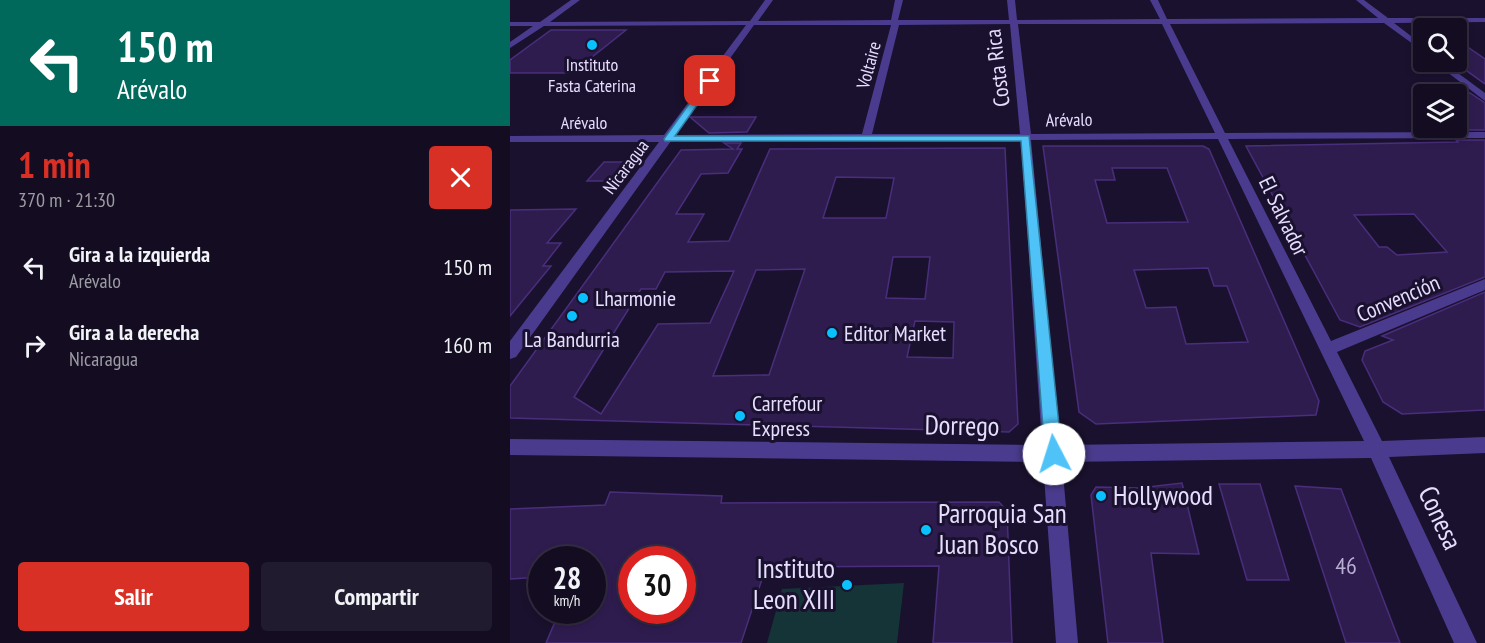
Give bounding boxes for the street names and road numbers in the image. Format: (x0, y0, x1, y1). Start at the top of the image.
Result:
street label: Costa Rica (978, 28, 1016, 108)
street label: Voltaire (851, 39, 886, 92)
street label: Arévalo (1045, 108, 1093, 131)
street label: Arévalo (561, 111, 608, 134)
street label: Nicaragua (598, 135, 653, 198)
street label: El Salvador (1253, 172, 1315, 260)
street label: Convención (1352, 268, 1444, 328)
street label: Dorrego (924, 407, 1000, 443)
street label: Conesa (1412, 480, 1470, 555)

